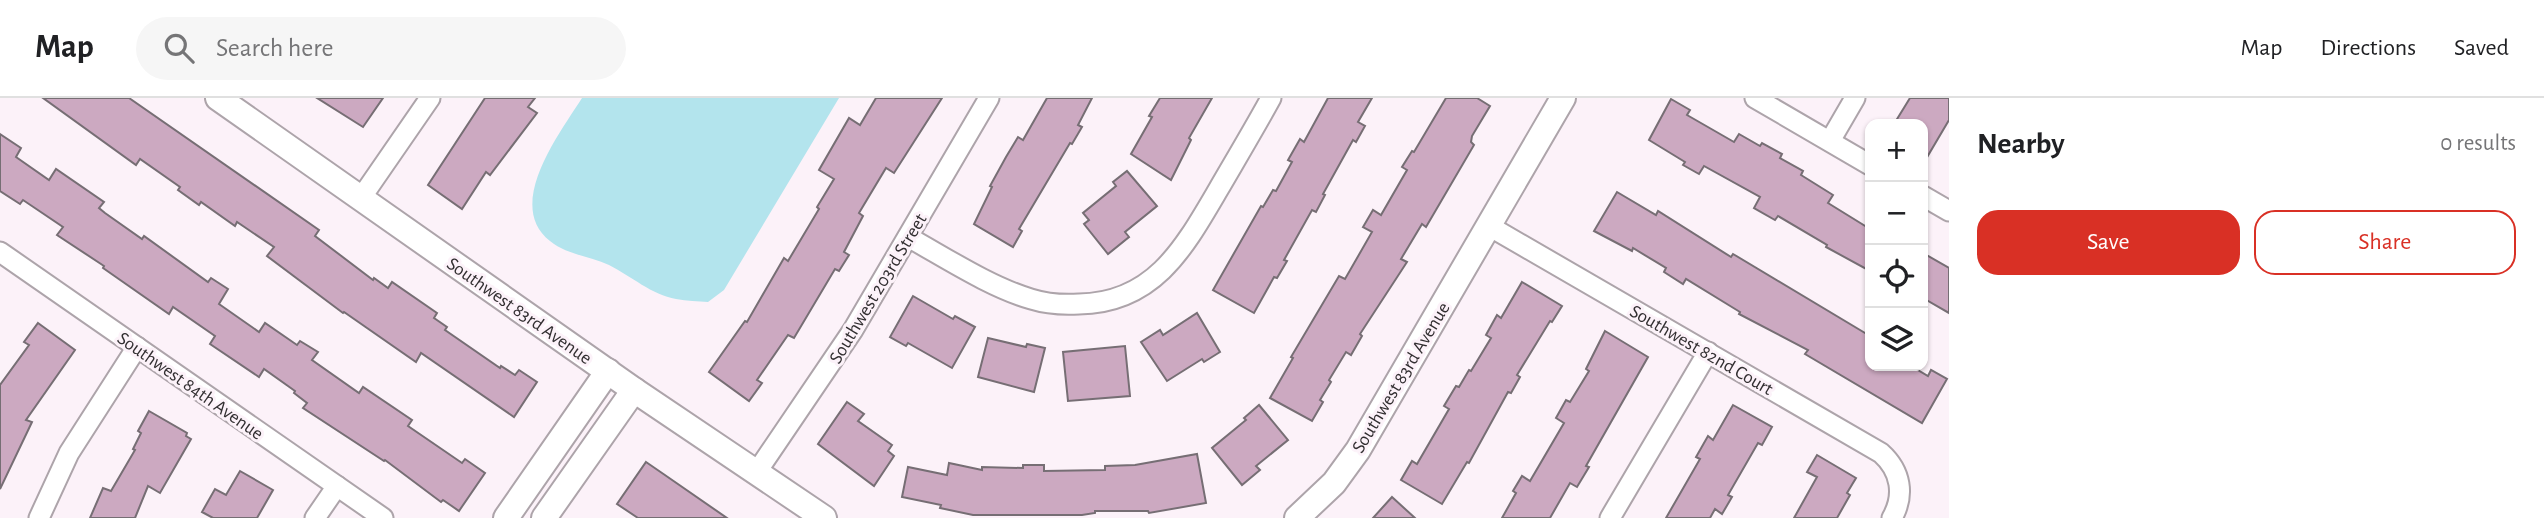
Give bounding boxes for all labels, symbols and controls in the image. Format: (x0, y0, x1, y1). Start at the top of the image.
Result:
search box (136, 17, 626, 80)
icon: search (160, 29, 198, 67)
text: Map (35, 31, 94, 64)
text: Search here (216, 35, 334, 61)
text: Map (2240, 36, 2282, 60)
text: Directions (2320, 36, 2416, 60)
text: Saved (2454, 36, 2509, 60)
map controls (1865, 119, 1928, 371)
button: + (1865, 119, 1928, 182)
text: Nearby (1977, 129, 2065, 159)
text: 0 results (2440, 132, 2516, 155)
button: − (1865, 182, 1928, 245)
button: Save (1977, 210, 2240, 275)
button: Share (2254, 210, 2516, 275)
street label: Southwest 203rd Street (826, 211, 930, 367)
button: locate (1865, 245, 1928, 308)
street label: Southwest 83rd Avenue (443, 254, 595, 368)
street label: Southwest 83rd Avenue (1349, 299, 1454, 456)
street label: Southwest 82nd Court (1626, 302, 1776, 399)
button: layers (1865, 308, 1928, 371)
street label: Southwest 84th Avenue (114, 329, 267, 444)

